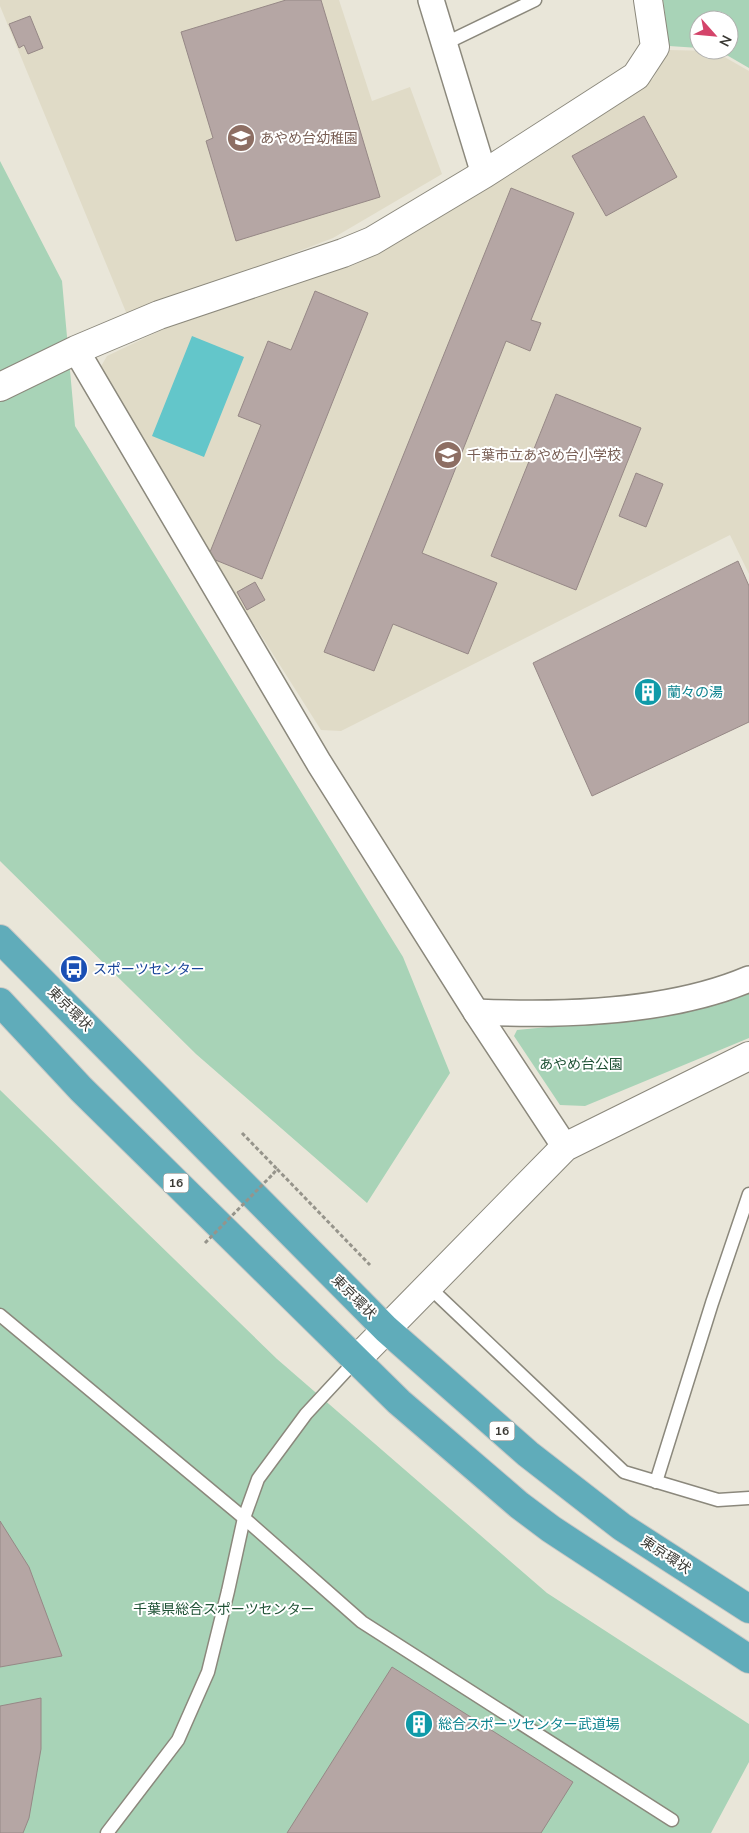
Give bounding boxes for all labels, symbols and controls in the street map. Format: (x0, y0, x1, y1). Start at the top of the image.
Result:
north arrow (689, 10, 739, 60)
text: N (714, 32, 736, 50)
school or university icon: あやめ台幼稚園 (226, 123, 256, 153)
place label: あやめ台幼稚園 (260, 129, 358, 148)
school or university icon: 千葉市立あやめ台小学校 (433, 440, 463, 470)
place label: 千葉市立あやめ台小学校 (467, 446, 621, 465)
building icon: 蘭々の湯 (633, 677, 663, 707)
place label: 蘭々の湯 (667, 683, 723, 702)
bus stop icon: スポーツセンター (59, 954, 89, 984)
place label: スポーツセンター (93, 960, 205, 979)
street label: 東京環状 (43, 982, 97, 1036)
park label: あやめ台公園 (539, 1055, 623, 1074)
road number: 16 (164, 1174, 188, 1192)
street label: 東京環状 (327, 1270, 381, 1324)
road number: 16 (490, 1422, 514, 1440)
street label: 東京環状 (637, 1532, 695, 1578)
park label: 千葉県総合スポーツセンター (133, 1600, 315, 1619)
building icon: 総合スポーツセンター武道場 (404, 1709, 434, 1739)
place label: 総合スポーツセンター武道場 (438, 1715, 620, 1734)

